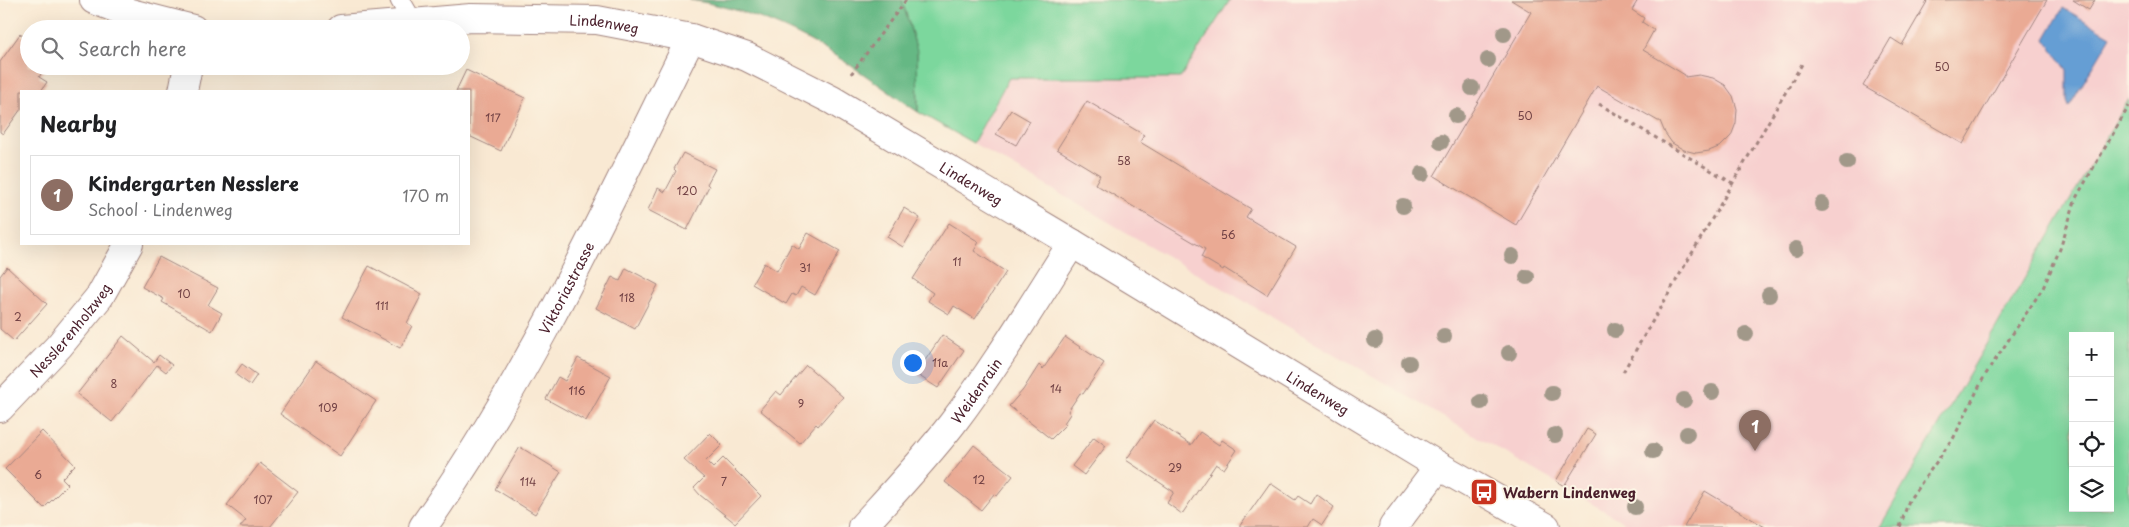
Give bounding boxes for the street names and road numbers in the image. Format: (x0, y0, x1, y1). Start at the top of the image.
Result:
street label: Lindenweg (569, 9, 641, 38)
street label: Lindenweg (936, 156, 1007, 210)
street label: Viktoriastrasse (533, 238, 599, 338)
street label: Nesslerenholzweg (24, 279, 116, 382)
street label: Weidenrain (946, 354, 1006, 428)
street label: Lindenweg (1283, 365, 1354, 420)

